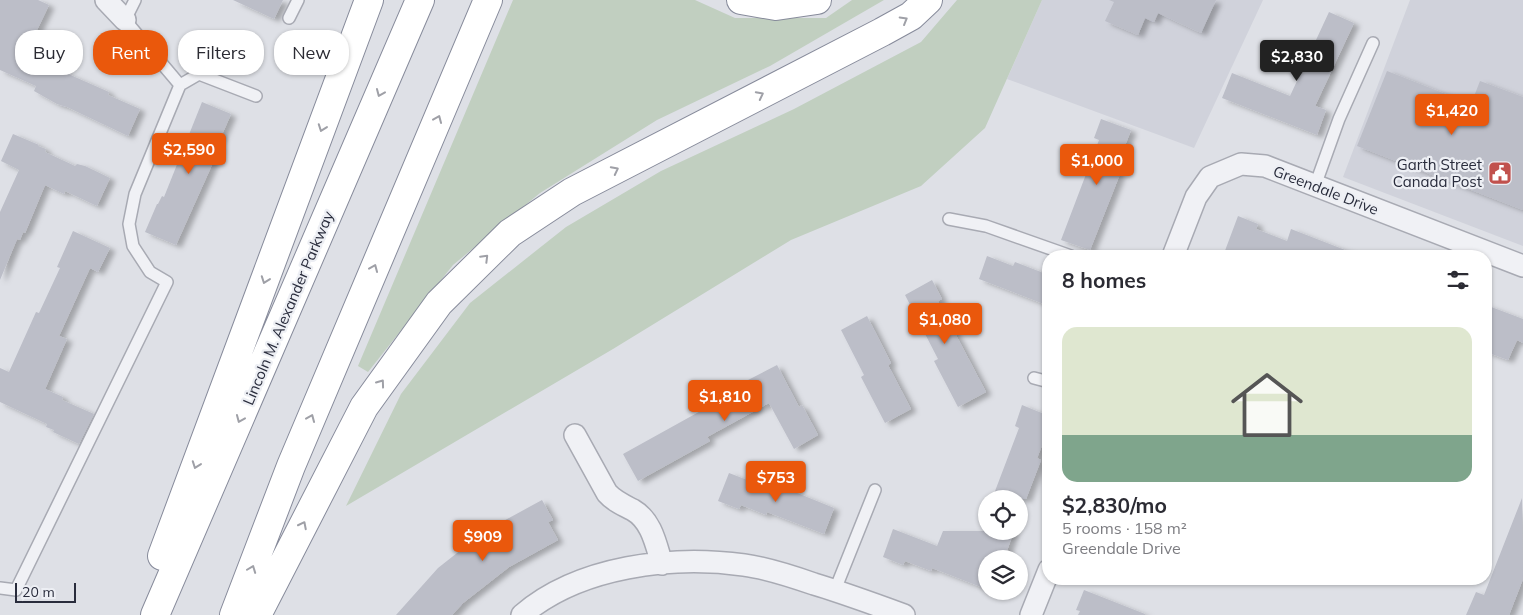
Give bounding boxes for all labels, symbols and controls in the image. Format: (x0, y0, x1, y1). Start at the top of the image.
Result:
one-way arrow (898, 16, 907, 26)
chip: Buy (15, 30, 83, 75)
chip: Rent (93, 30, 168, 75)
chip: Filters (178, 30, 264, 75)
chip: New (274, 30, 349, 75)
pin: $2,830 (1256, 39, 1338, 82)
text: $2,830 (1271, 46, 1323, 66)
one-way arrow (376, 88, 387, 97)
one-way arrow (755, 91, 764, 101)
pin: $1,420 (1411, 94, 1493, 136)
text: $1,420 (1426, 100, 1478, 120)
one-way arrow (431, 115, 442, 124)
one-way arrow (318, 123, 328, 131)
pin: $2,590 (148, 132, 230, 175)
text: $2,590 (163, 139, 215, 159)
pin: $1,000 (1056, 144, 1138, 186)
text: $1,000 (1071, 150, 1123, 170)
place label: Garth Street Canada Post (1393, 155, 1482, 191)
public building icon: Garth Street Canada Post (1487, 160, 1513, 186)
street label: Greendale Drive (1271, 161, 1381, 219)
one-way arrow (610, 166, 619, 176)
street label: Lincoln M. Alexander Parkway (238, 208, 338, 408)
one-way arrow (479, 255, 488, 264)
one-way arrow (369, 265, 379, 273)
icon: filters (1444, 266, 1472, 294)
text: 8 homes (1062, 267, 1146, 293)
one-way arrow (261, 275, 271, 284)
pin: $1,080 (904, 302, 986, 345)
text: $1,080 (919, 309, 971, 329)
icon: home (1222, 360, 1312, 450)
one-way arrow (375, 379, 384, 389)
pin: $1,810 (684, 380, 766, 422)
text: $1,810 (699, 386, 751, 406)
one-way arrow (235, 414, 246, 423)
one-way arrow (304, 414, 315, 423)
one-way arrow (192, 460, 202, 469)
pin: $753 (746, 460, 806, 503)
text: $753 (757, 467, 795, 487)
map controls (978, 490, 1028, 600)
button: locate (978, 490, 1028, 540)
text: $2,830/mo (1062, 492, 1167, 518)
text: 5 rooms · 158 m² (1062, 518, 1187, 538)
pin: $909 (453, 520, 513, 562)
one-way arrow (297, 521, 307, 530)
text: $909 (464, 526, 502, 546)
text: Greendale Drive (1062, 538, 1181, 558)
button: layers (978, 550, 1028, 600)
one-way arrow (246, 566, 256, 574)
scale bar (15, 580, 76, 603)
text: 20 m (22, 583, 55, 601)

